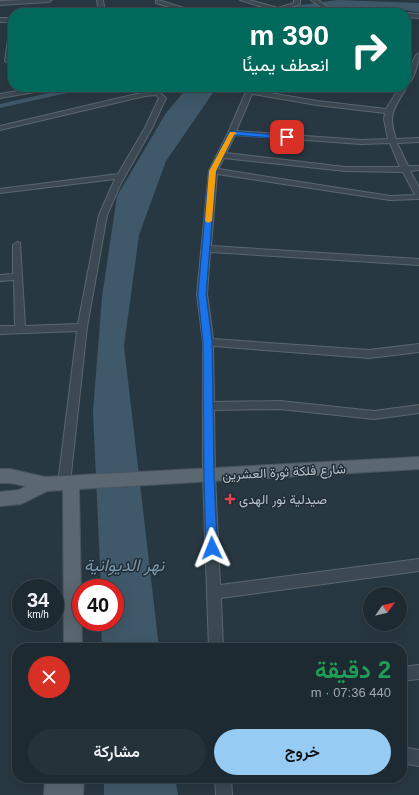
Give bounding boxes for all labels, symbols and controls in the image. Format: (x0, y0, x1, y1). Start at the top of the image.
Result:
text: 390 m (250, 20, 329, 51)
icon: right (343, 24, 395, 76)
text: انعطف يمينًا (242, 55, 329, 75)
pin (270, 120, 304, 154)
icon: arrive (276, 126, 298, 148)
street label: شارع فلكة ثورة العشرين (222, 461, 346, 485)
place label: صيدلية نور الهدى (239, 492, 327, 508)
marker: صيدلية نور الهدى (224, 493, 236, 505)
position arrow (191, 527, 233, 569)
water label: نهر الديوانية (84, 556, 165, 576)
speed limit sign: 40 (72, 579, 124, 631)
north arrow (363, 587, 407, 631)
map controls (363, 587, 407, 631)
text: 34 (27, 589, 49, 611)
text: km/h (27, 609, 49, 620)
button: close (28, 656, 70, 698)
text: 2 دقيقة (315, 656, 391, 683)
text: 440 m · 07:36 (311, 685, 391, 700)
button: مشاركة (28, 729, 206, 775)
button: خروج (214, 729, 391, 775)

